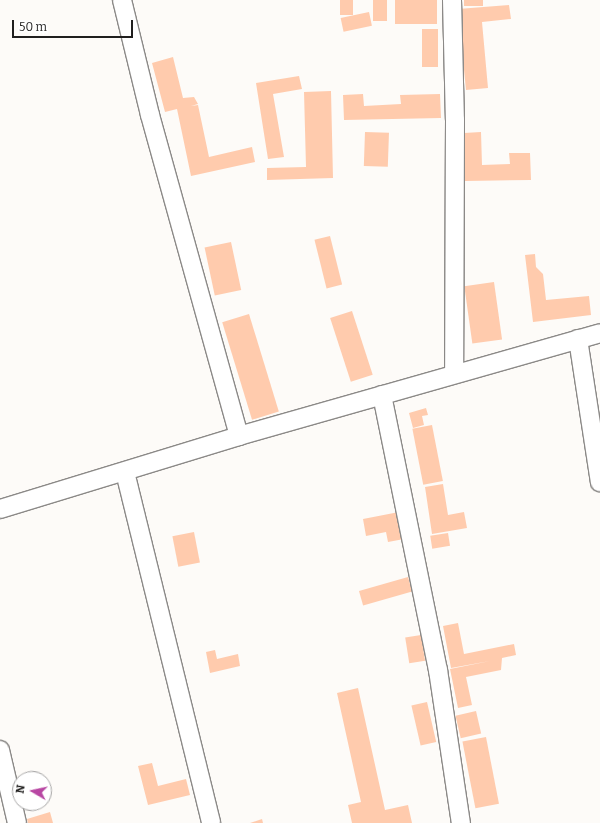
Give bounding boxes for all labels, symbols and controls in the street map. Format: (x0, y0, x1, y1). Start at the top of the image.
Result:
scale bar (14, 12, 135, 38)
text: 50 m (19, 20, 47, 34)
north arrow (12, 771, 52, 811)
text: N (14, 784, 28, 794)

